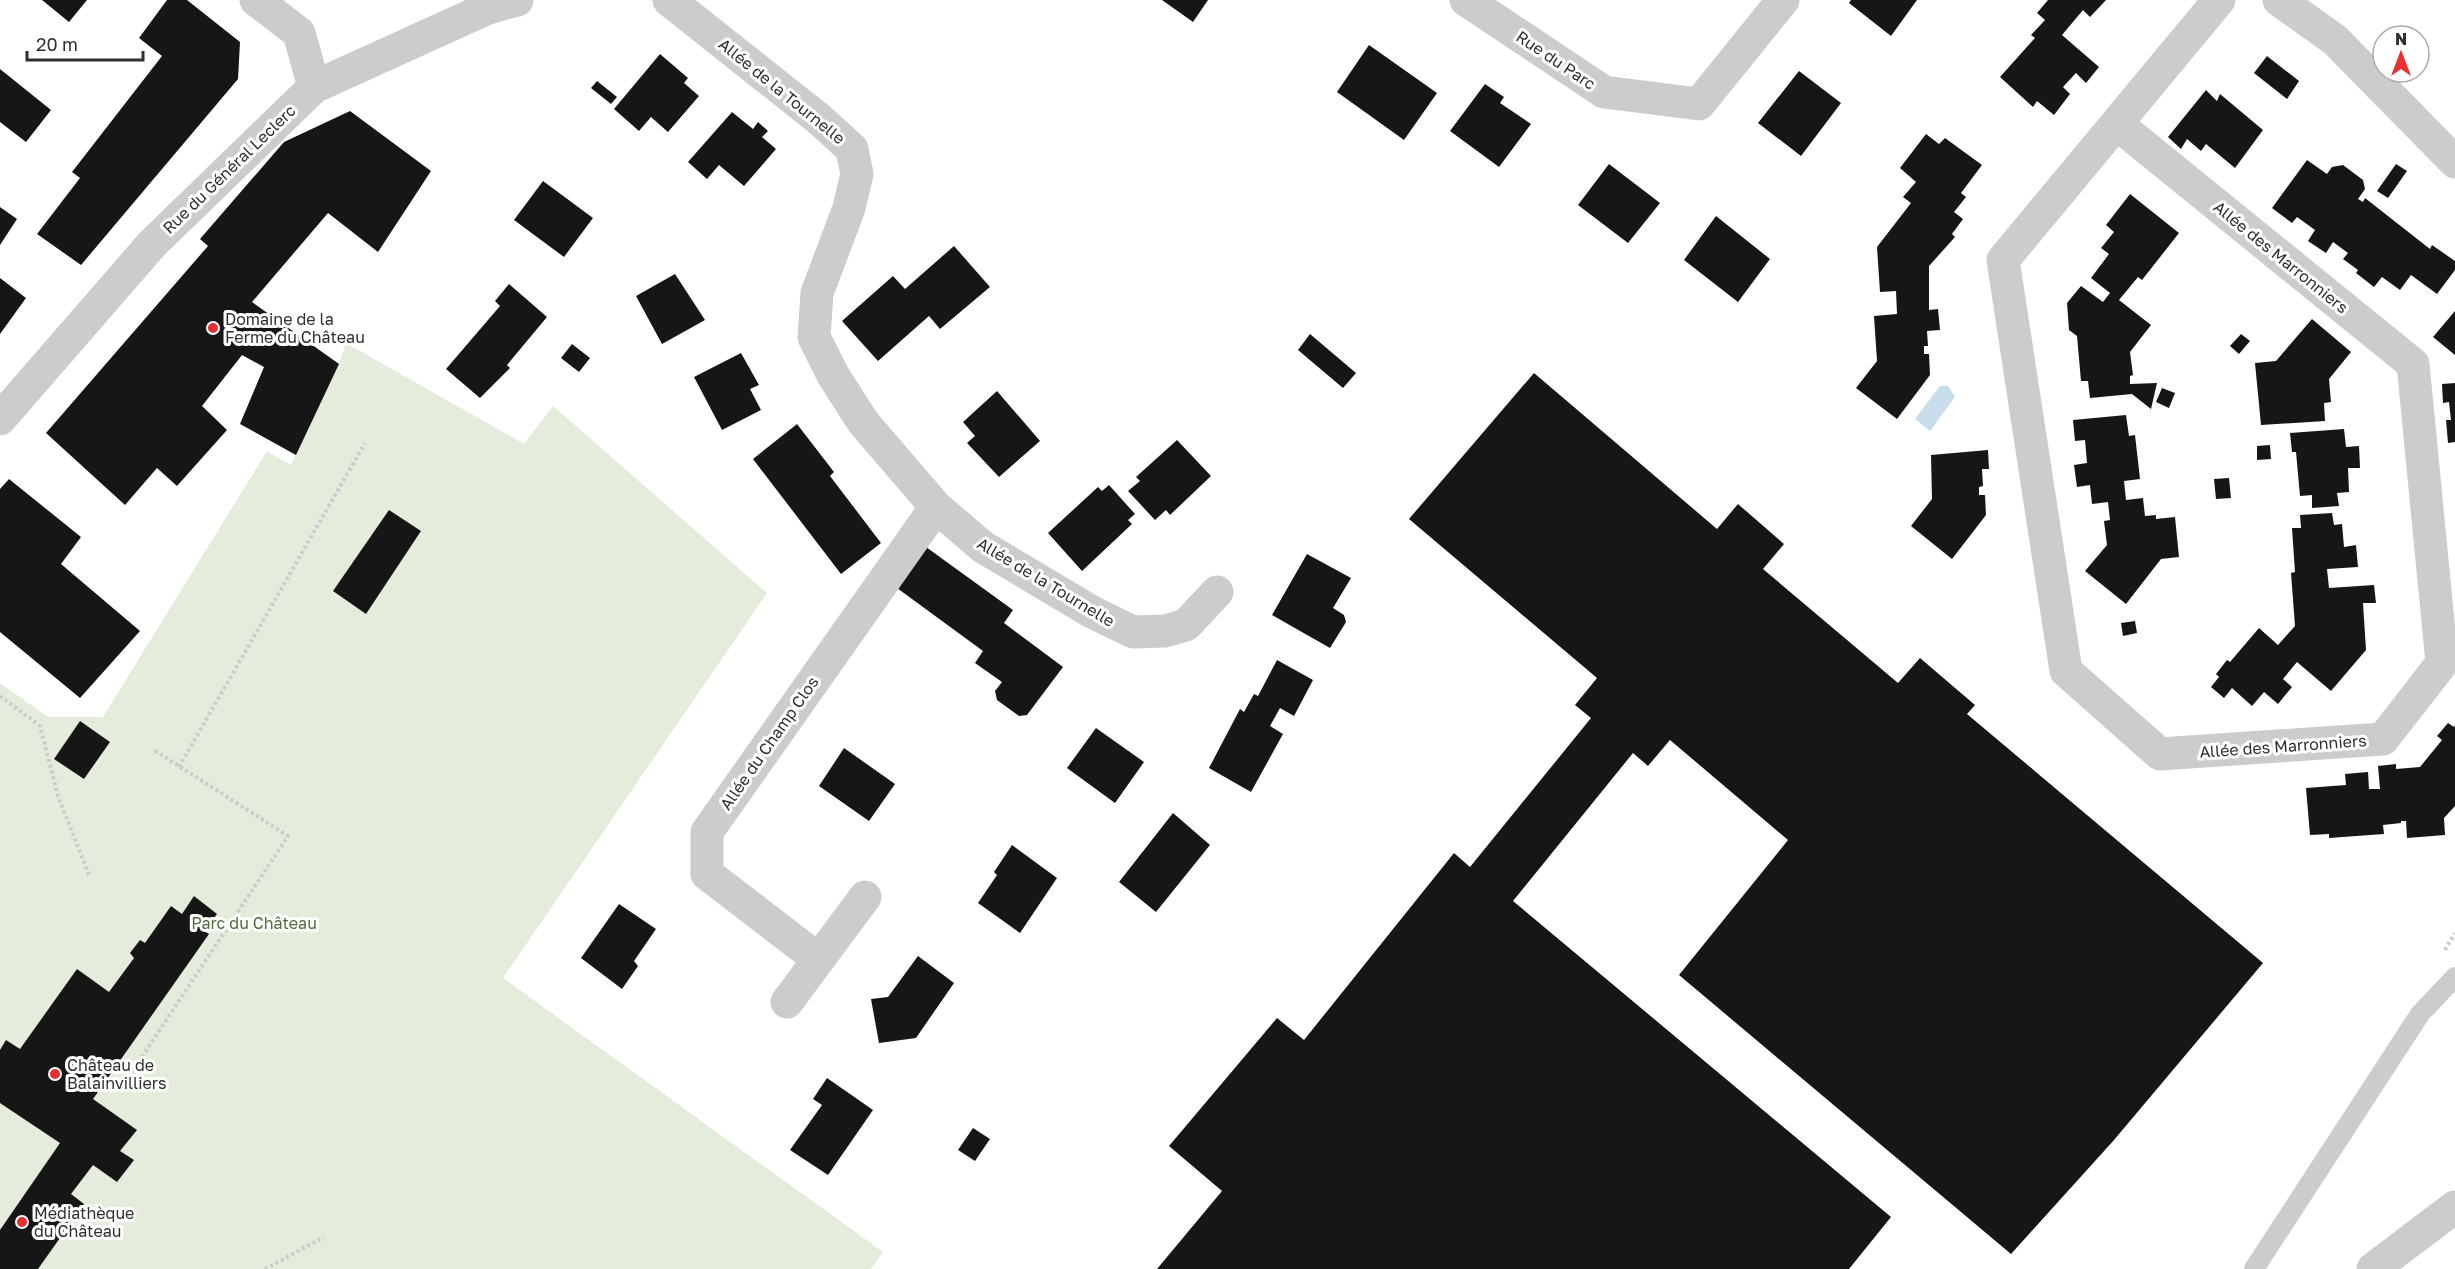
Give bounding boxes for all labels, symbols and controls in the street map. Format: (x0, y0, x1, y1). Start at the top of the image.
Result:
scale bar (27, 24, 142, 62)
north arrow (2371, 24, 2431, 84)
street label: Rue du Parc (1513, 26, 1600, 94)
text: N (2395, 29, 2407, 49)
text: 20 m (36, 33, 78, 55)
street label: Allée de la Tournelle (715, 34, 849, 148)
street label: Rue du Général Leclerc (158, 100, 300, 238)
street label: Allée des Marronniers (2210, 197, 2352, 317)
place label: Domaine de la Ferme du Château (225, 309, 365, 347)
marker: Domaine de la Ferme du Château (206, 321, 220, 335)
street label: Allée de la Tournelle (974, 533, 1118, 631)
street label: Allée du Champ Clos (715, 672, 823, 814)
street label: Allée des Marronniers (2199, 730, 2367, 762)
park label: Parc du Château (191, 913, 317, 933)
place label: Château de Balainvilliers (67, 1055, 167, 1093)
marker: Château de Balainvilliers (48, 1067, 62, 1081)
place label: Médiathèque du Château (34, 1203, 134, 1241)
marker: Médiathèque du Château (15, 1215, 29, 1229)

